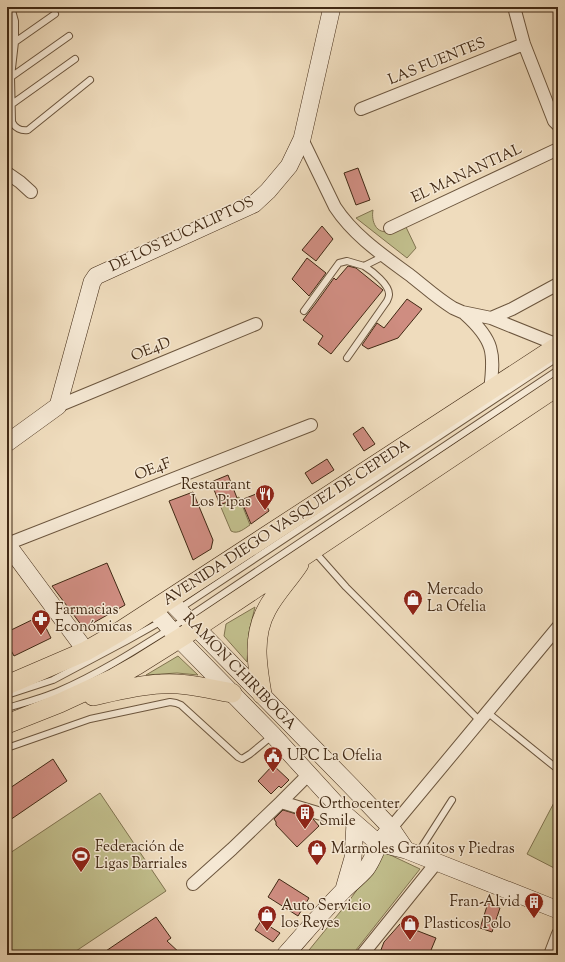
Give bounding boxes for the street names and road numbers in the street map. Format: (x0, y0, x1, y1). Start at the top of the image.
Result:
street label: LAS FUENTES (385, 33, 489, 91)
street label: EL MANANTIAL (408, 139, 526, 209)
street label: DE LOS EUCALIPTOS (106, 192, 258, 278)
street label: OE4D (128, 332, 174, 367)
street label: AVENIDA DIEGO VASQUEZ DE CEPEDA (159, 435, 415, 611)
street label: OE4F (132, 453, 175, 487)
street label: RAMON CHIRIBOGA (177, 609, 301, 735)

